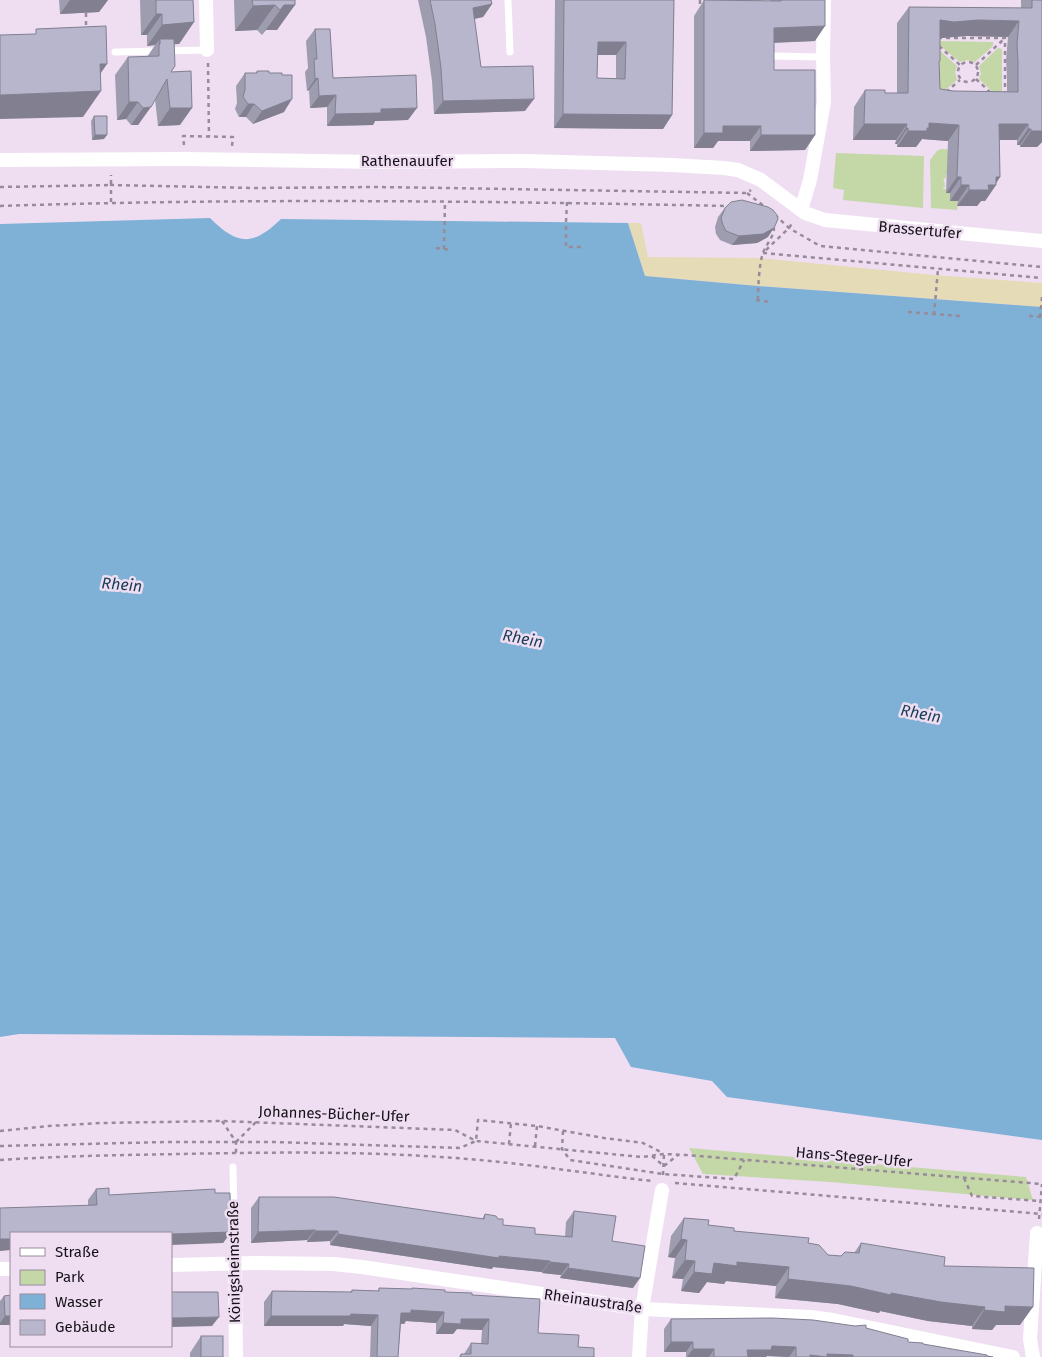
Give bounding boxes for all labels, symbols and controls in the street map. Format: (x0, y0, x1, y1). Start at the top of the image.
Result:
street label: Rathenauufer (361, 152, 454, 170)
street label: Brassertufer (878, 217, 962, 243)
water label: Rhein (101, 573, 143, 596)
water label: Rhein (501, 625, 545, 652)
water label: Rhein (899, 700, 943, 727)
street label: Johannes-Bücher-Ufer (258, 1102, 410, 1126)
street label: Hans-Steger-Ufer (795, 1143, 913, 1171)
street label: Königsheimstraße (224, 1201, 244, 1323)
legend (10, 1232, 172, 1347)
text: Straße (55, 1243, 99, 1261)
text: Park (55, 1268, 85, 1286)
street label: Rheinaustraße (543, 1285, 643, 1317)
text: Wasser (55, 1293, 103, 1311)
text: Gebäude (55, 1318, 115, 1336)

